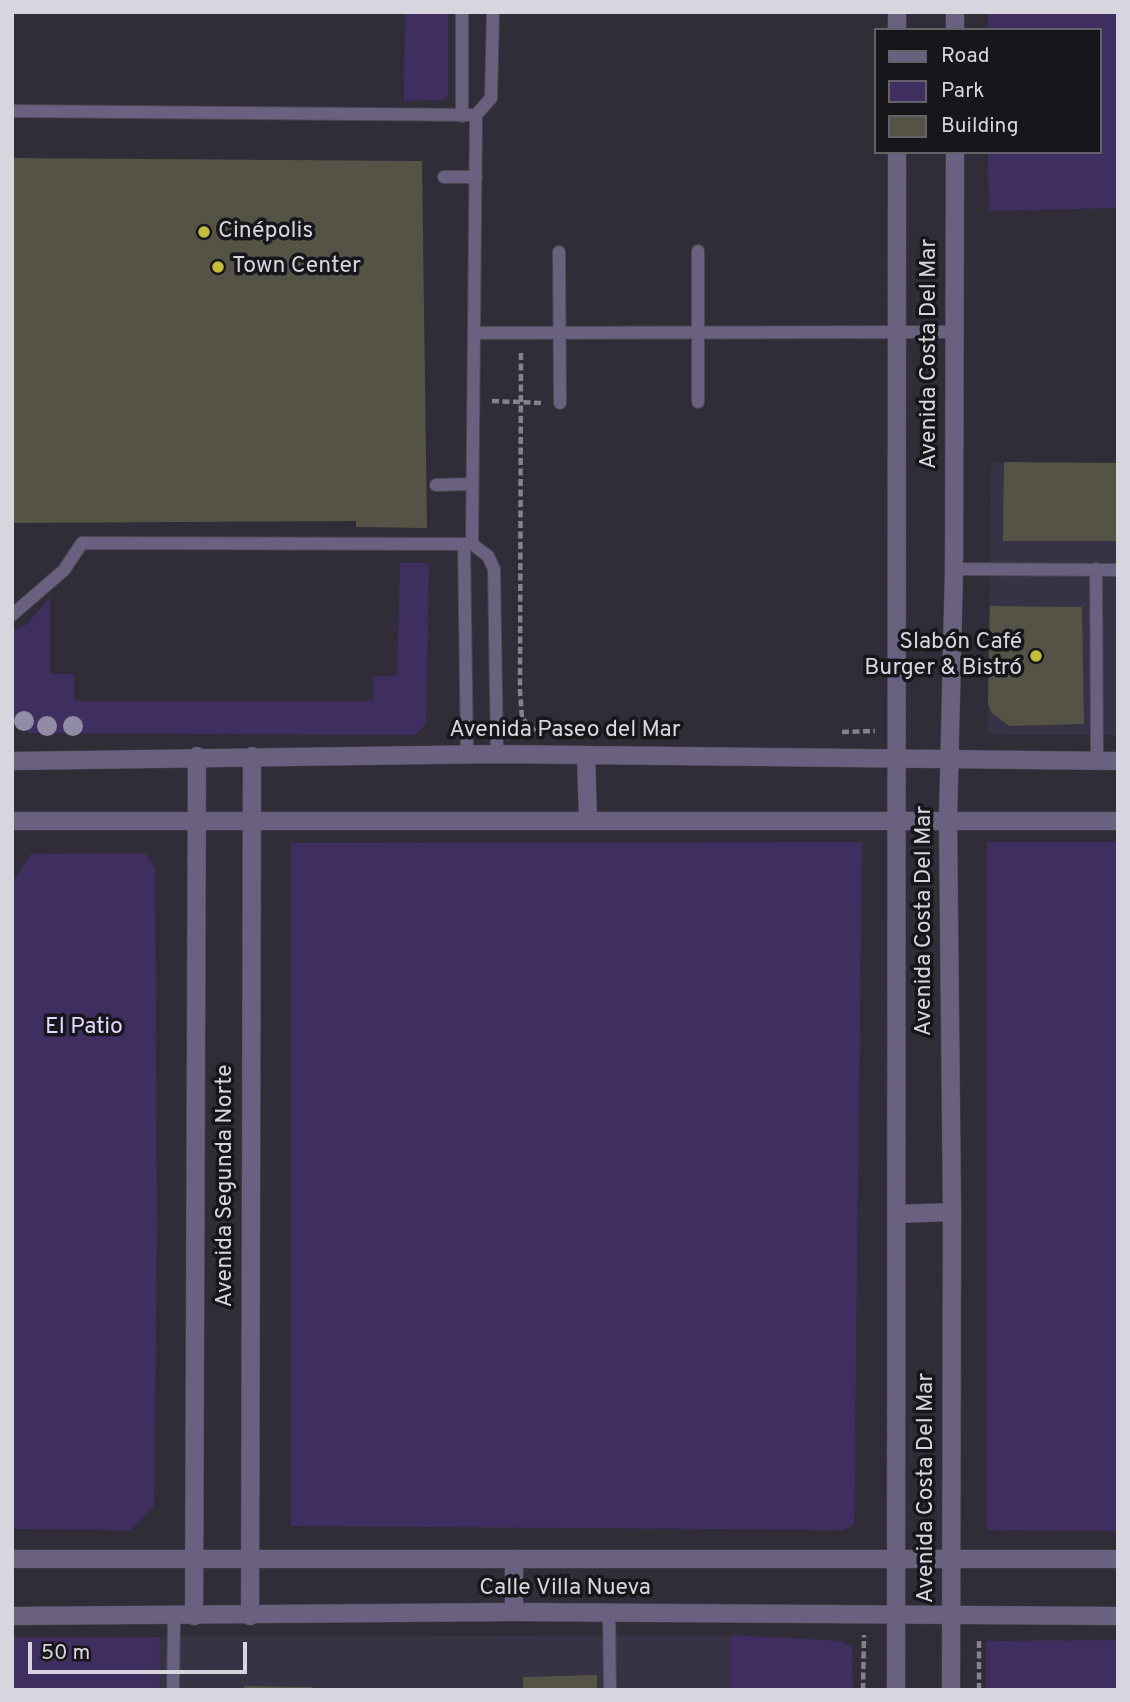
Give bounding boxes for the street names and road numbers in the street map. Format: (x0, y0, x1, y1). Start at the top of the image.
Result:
street label: Avenida Costa Del Mar (916, 239, 944, 469)
street label: Avenida Paseo del Mar (449, 717, 681, 745)
street label: Avenida Costa Del Mar (911, 806, 939, 1036)
street label: Avenida Segunda Norte (212, 1064, 240, 1308)
street label: Avenida Costa Del Mar (913, 1373, 941, 1603)
street label: Calle Villa Nueva (479, 1575, 651, 1603)

